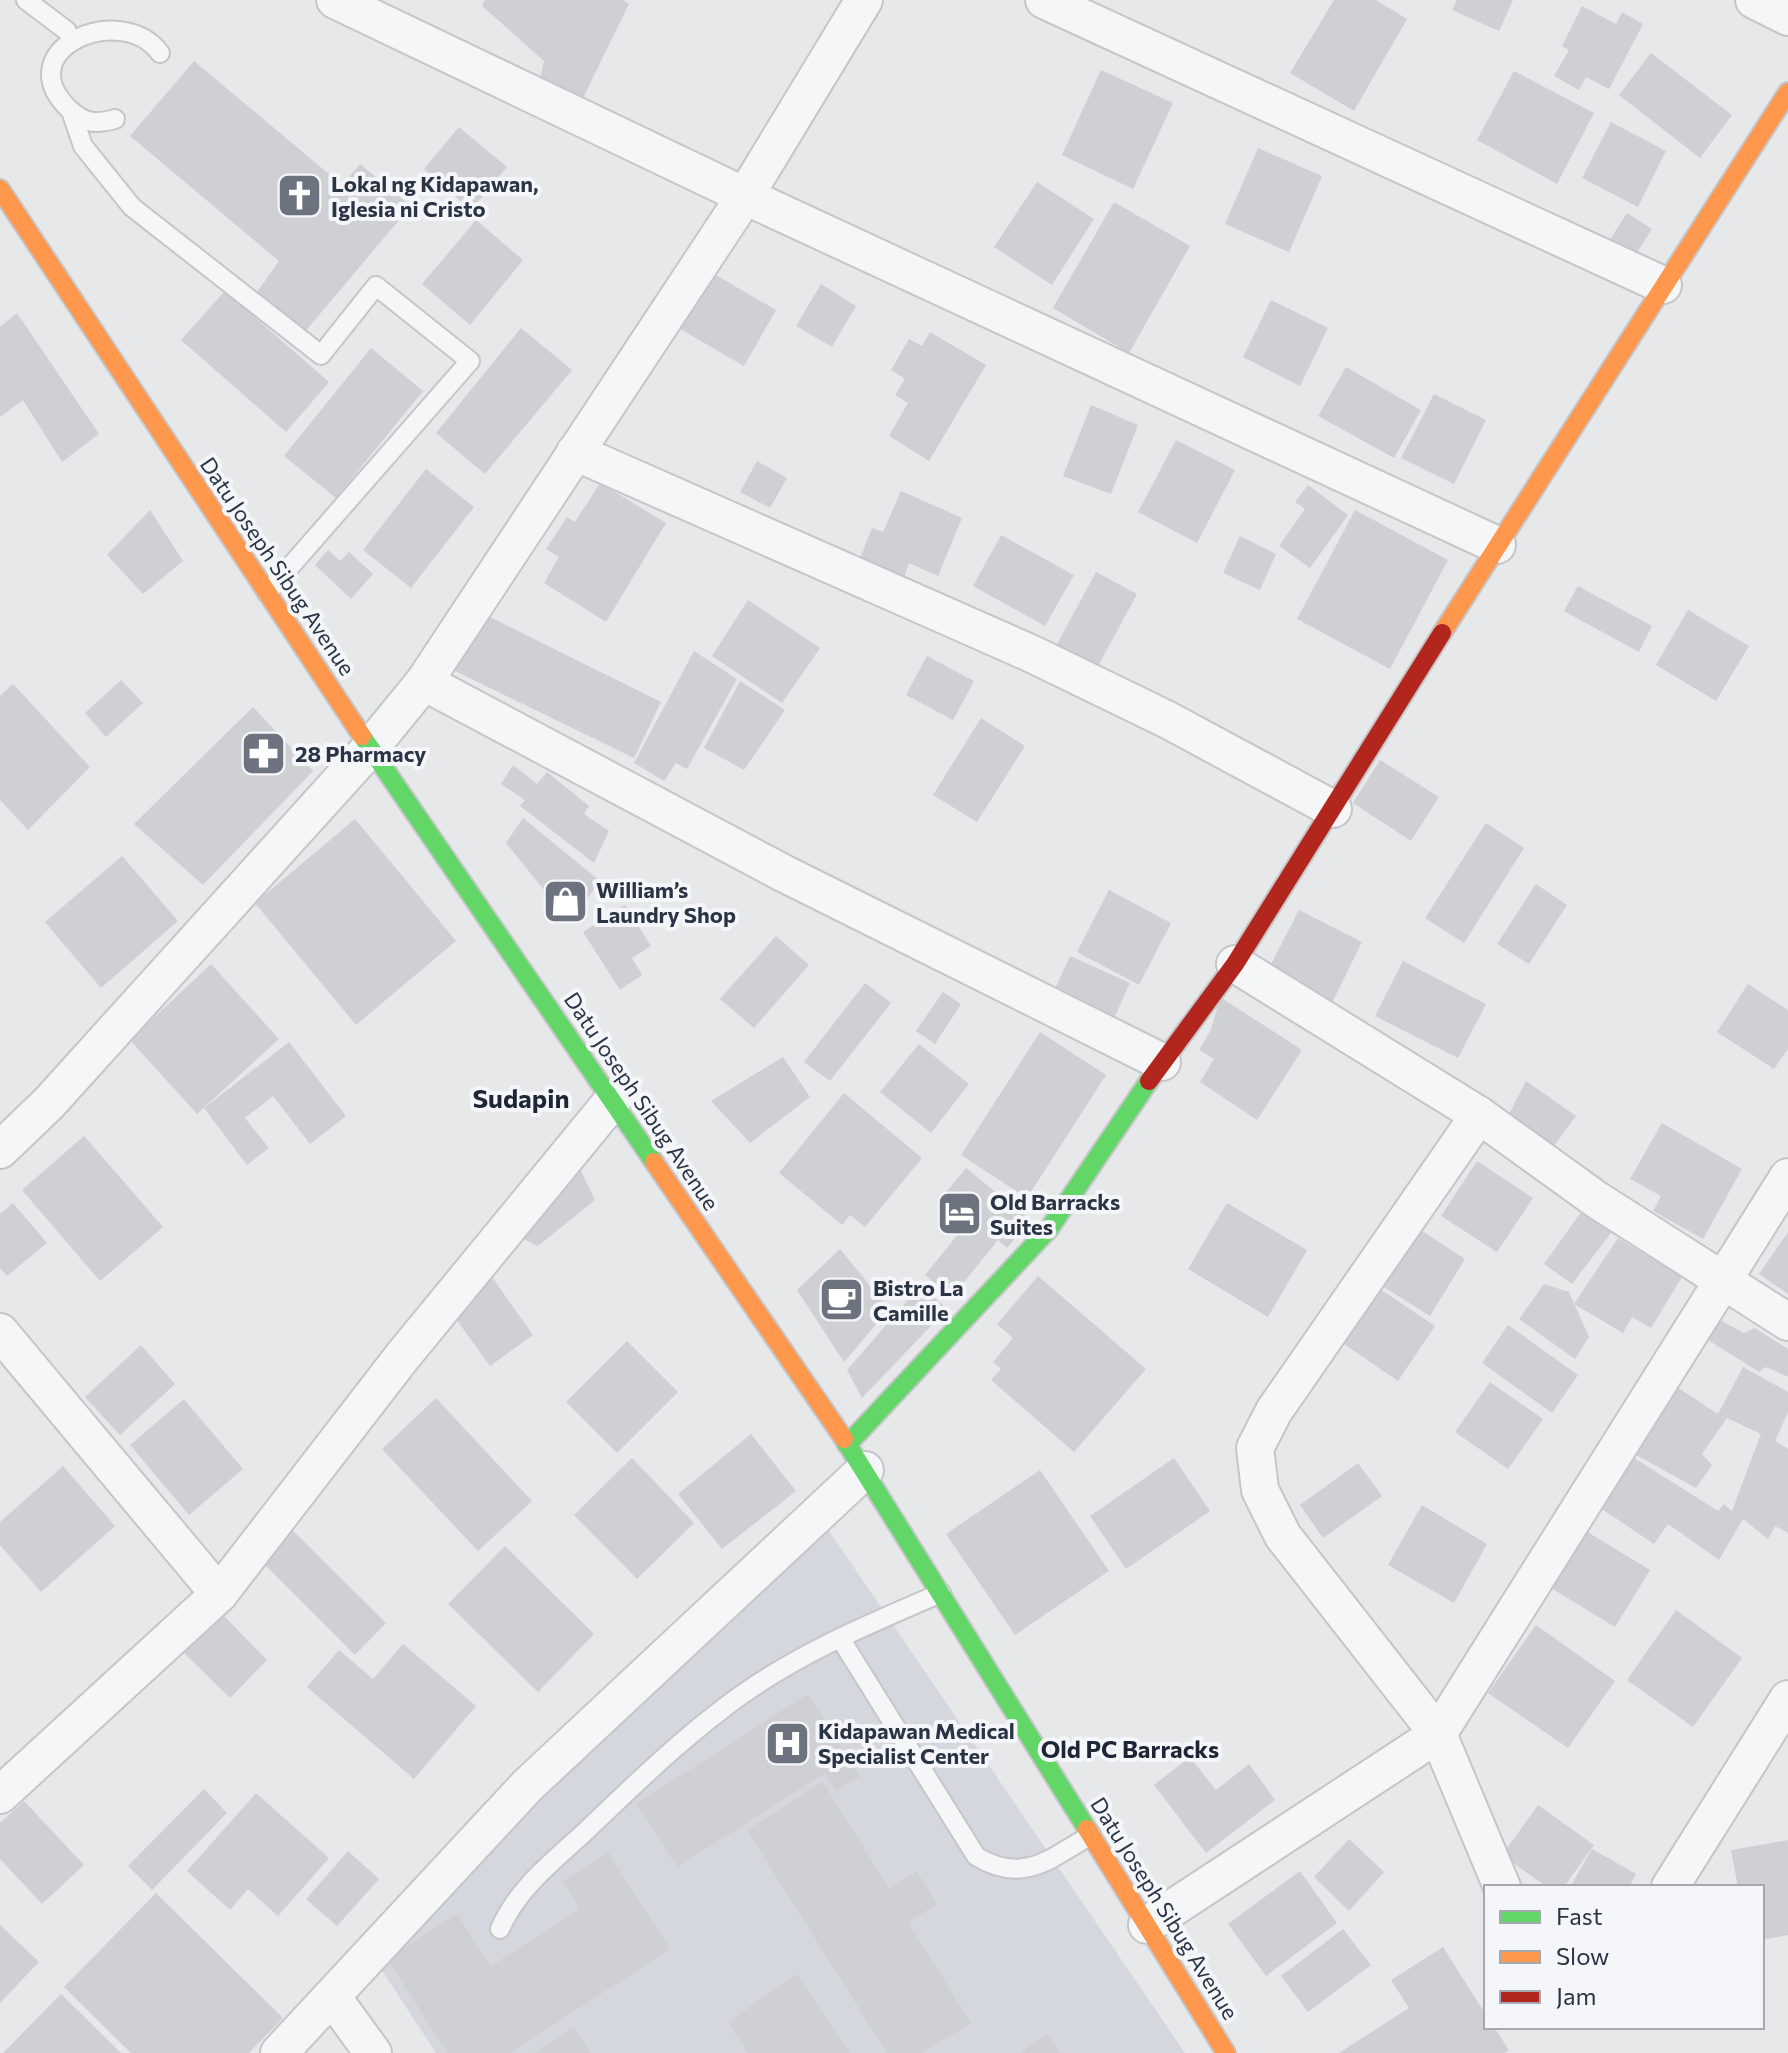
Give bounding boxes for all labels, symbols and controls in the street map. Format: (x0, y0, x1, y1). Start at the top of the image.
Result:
place label: Lokal ng Kidapawan, Iglesia ni Cristo (331, 170, 539, 222)
church icon: Lokal ng Kidapawan, Iglesia ni Cristo (276, 172, 324, 220)
street label: Datu Joseph Sibug Avenue (195, 452, 361, 680)
pharmacy icon: 28 Pharmacy (240, 729, 288, 777)
place label: 28 Pharmacy (295, 740, 426, 767)
place label: William’s Laundry Shop (596, 876, 736, 928)
shop icon: William’s Laundry Shop (541, 878, 589, 926)
street label: Datu Joseph Sibug Avenue (559, 987, 725, 1215)
district label: Sudapin (472, 1082, 570, 1113)
place label: Old Barracks Suites (990, 1188, 1120, 1240)
hotel icon: Old Barracks Suites (935, 1190, 983, 1238)
place label: Bistro La Camille (873, 1274, 964, 1326)
cafe icon: Bistro La Camille (818, 1276, 866, 1324)
place label: Kidapawan Medical Specialist Center (818, 1717, 1015, 1769)
hospital icon: Kidapawan Medical Specialist Center (763, 1719, 811, 1767)
district label: Old PC Barracks (1041, 1734, 1219, 1763)
street label: Datu Joseph Sibug Avenue (1085, 1792, 1245, 2024)
legend (1484, 1885, 1764, 2029)
text: Fast (1556, 1901, 1603, 1930)
text: Slow (1556, 1941, 1609, 1970)
text: Jam (1556, 1981, 1596, 2010)

